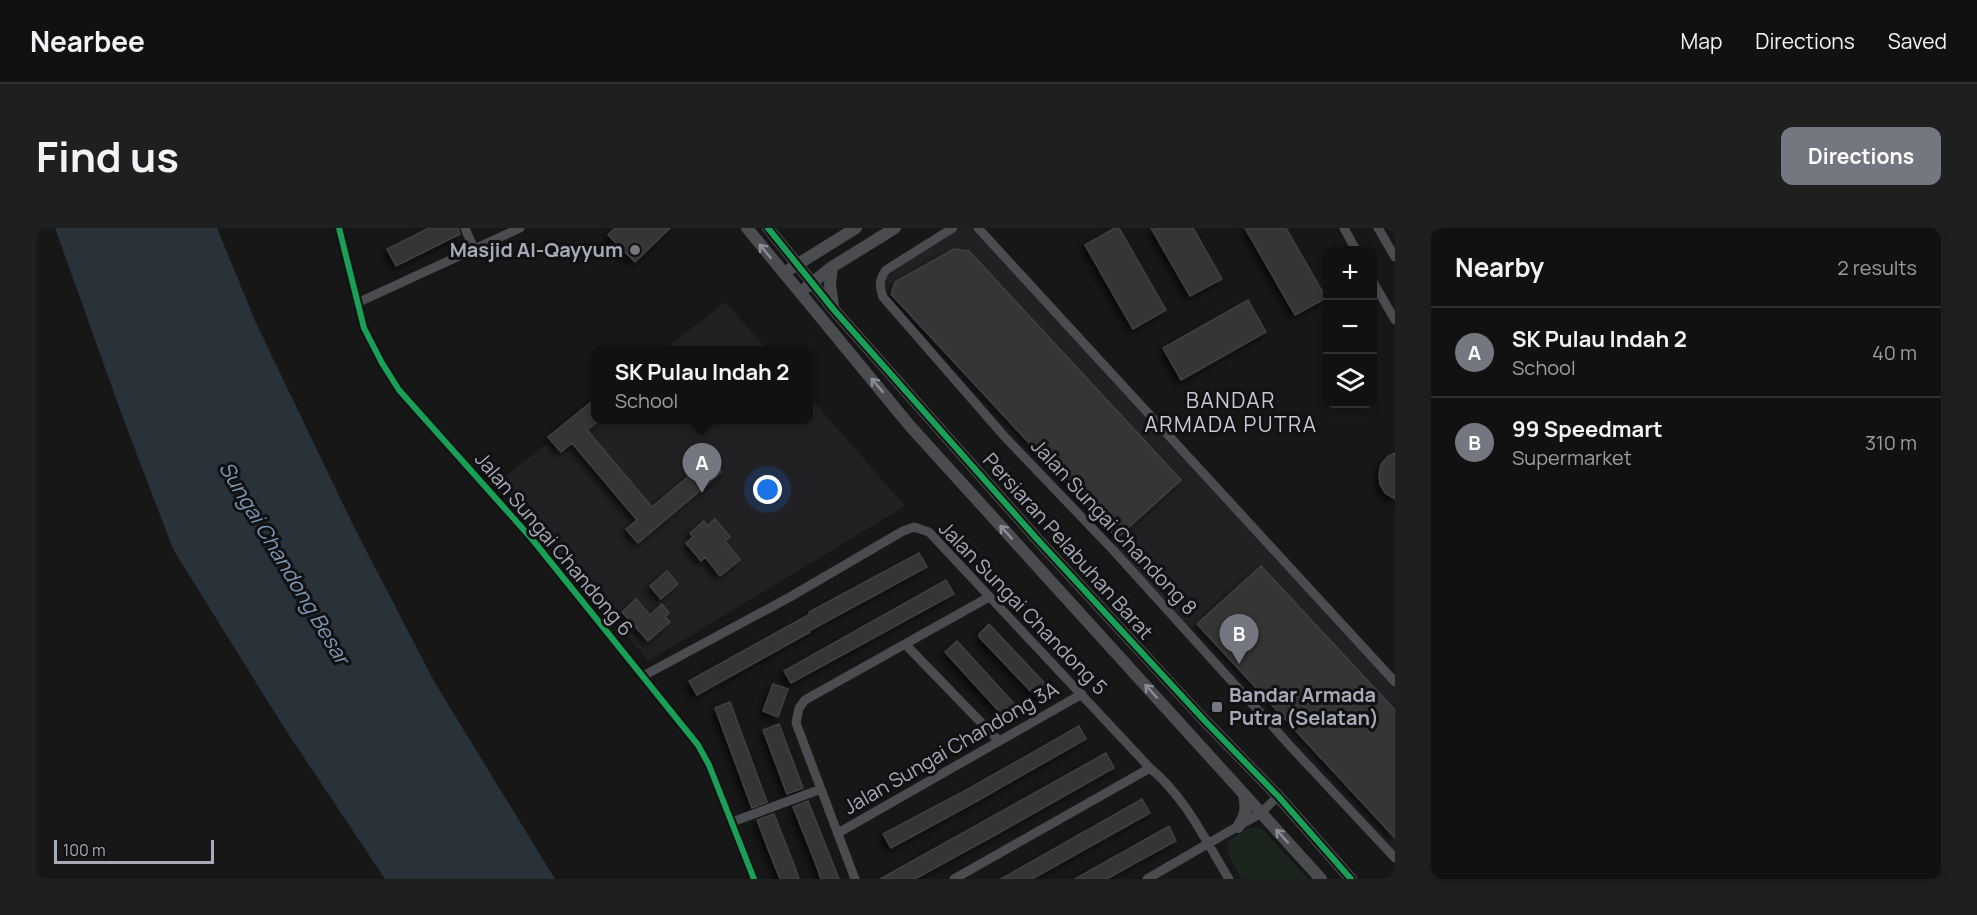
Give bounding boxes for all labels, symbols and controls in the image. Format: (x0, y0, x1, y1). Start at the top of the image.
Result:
text: Nearbee (30, 22, 145, 60)
text: Map (1681, 27, 1722, 55)
text: Directions (1755, 27, 1855, 55)
text: Saved (1888, 27, 1947, 55)
text: Find us (36, 127, 179, 185)
button: Directions (1781, 127, 1941, 185)
place label: Masjid Al-Qayyum (450, 236, 623, 263)
marker: Masjid Al-Qayyum (628, 243, 642, 257)
one-way arrow (759, 243, 772, 259)
map controls (1323, 246, 1377, 408)
button: + (1323, 246, 1377, 300)
text: Nearby (1455, 249, 1544, 285)
text: 2 results (1837, 254, 1917, 281)
button: − (1323, 300, 1377, 354)
text: SK Pulau Indah 2 (1512, 324, 1687, 354)
text: A (1468, 339, 1481, 366)
text: 40 m (1872, 339, 1917, 366)
popup (591, 346, 813, 424)
button: layers (1323, 354, 1377, 408)
text: School (1512, 354, 1576, 381)
text: SK Pulau Indah 2 (615, 357, 789, 387)
one-way arrow (870, 378, 883, 394)
district label: BANDAR ARMADA PUTRA (1144, 386, 1318, 438)
text: School (615, 387, 678, 414)
text: 99 Speedmart (1512, 414, 1663, 444)
text: B (1468, 429, 1481, 456)
text: 310 m (1865, 429, 1917, 456)
street label: Jalan Sungai Chandong 8 (1025, 433, 1203, 621)
pin: A (682, 444, 722, 493)
text: Supermarket (1512, 444, 1632, 471)
street label: Jalan Sungai Chandong 6 (469, 446, 640, 641)
street label: Persiaran Pelabuhan Barat (977, 447, 1159, 645)
water label: Sungai Chandong Besar (213, 456, 358, 671)
your location (753, 475, 782, 504)
street label: Jalan Sungai Chandong 5 (933, 515, 1114, 700)
one-way arrow (998, 524, 1013, 539)
pin: B (1220, 614, 1258, 664)
street label: Jalan Sungai Chandong 3A (838, 675, 1063, 820)
place label: Bandar Armada Putra (Selatan) (1229, 681, 1379, 731)
one-way arrow (1144, 684, 1158, 699)
marker: Bandar Armada Putra (Selatan) (1210, 700, 1224, 714)
one-way arrow (1275, 829, 1289, 844)
scale bar (54, 837, 214, 864)
text: 100 m (63, 839, 106, 861)

